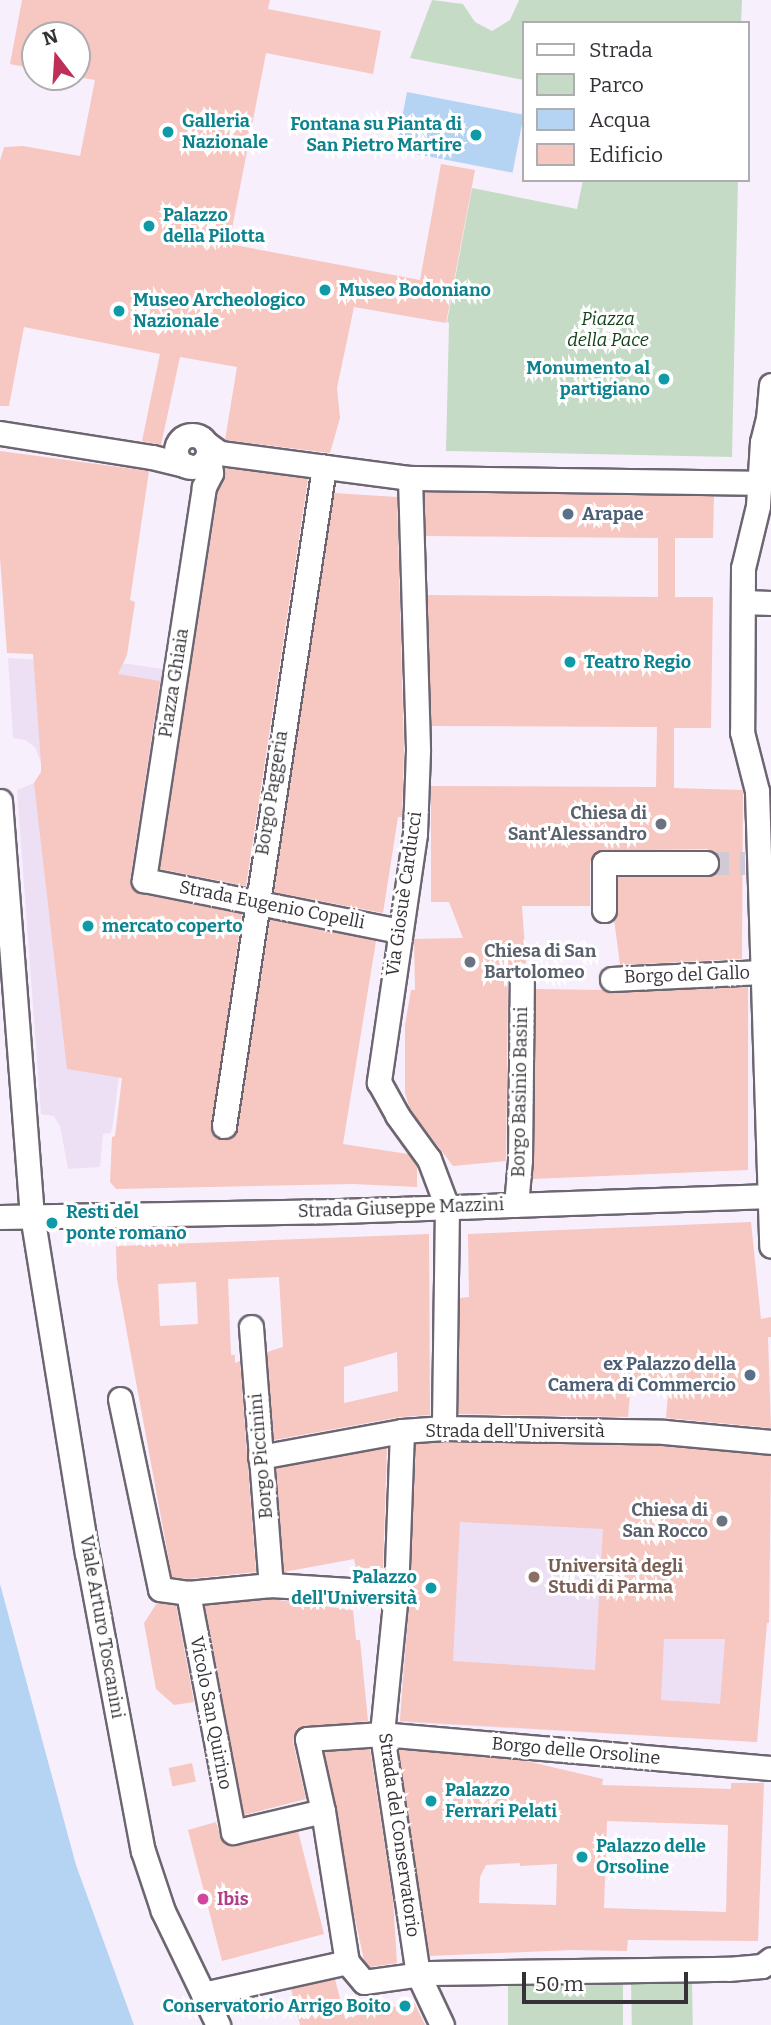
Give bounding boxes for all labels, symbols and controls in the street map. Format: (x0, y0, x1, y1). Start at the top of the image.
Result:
north arrow (21, 21, 91, 91)
legend (522, 21, 750, 182)
text: N (40, 24, 61, 50)
text: Strada (589, 37, 653, 63)
text: Parco (589, 72, 644, 98)
text: Acqua (589, 107, 651, 133)
place label: Galleria Nazionale (182, 111, 268, 154)
place label: Fontana su Pianta di San Pietro Martire (290, 114, 462, 156)
marker: Galleria Nazionale (160, 124, 176, 140)
marker: Fontana su Pianta di San Pietro Martire (468, 127, 484, 143)
text: Edificio (589, 142, 663, 168)
place label: Palazzo della Pilotta (163, 205, 265, 248)
marker: Palazzo della Pilotta (141, 218, 157, 234)
place label: Museo Bodoniano (339, 279, 491, 301)
marker: Museo Bodoniano (317, 282, 333, 298)
place label: Museo Archeologico Nazionale (133, 290, 305, 332)
marker: Museo Archeologico Nazionale (111, 303, 127, 319)
park label: Piazza della Pace (567, 309, 649, 352)
place label: Monumento al partigiano (526, 358, 650, 400)
marker: Monumento al partigiano (656, 371, 672, 387)
place label: Arapae (582, 503, 644, 525)
marker: Arapae (560, 506, 576, 522)
street label: Piazza Ghiaia (155, 627, 193, 739)
place label: Teatro Regio (584, 651, 691, 673)
marker: Teatro Regio (562, 654, 578, 670)
street label: Borgo Paggeria (251, 729, 293, 857)
place label: Chiesa di Sant'Alessandro (508, 803, 647, 846)
street label: Via Giosuè Carducci (382, 810, 426, 978)
marker: Chiesa di Sant'Alessandro (653, 816, 669, 832)
street label: Strada Eugenio Copelli (177, 876, 367, 934)
place label: mercato coperto (102, 915, 243, 937)
marker: mercato coperto (80, 918, 96, 934)
place label: Chiesa di San Bartolomeo (484, 941, 596, 984)
marker: Chiesa di San Bartolomeo (462, 954, 478, 970)
street label: Borgo del Gallo (624, 962, 750, 988)
street label: Borgo Basinio Basini (508, 1007, 532, 1177)
street label: Strada Giuseppe Mazzini (298, 1194, 504, 1222)
place label: Resti del ponte romano (66, 1202, 187, 1244)
marker: Resti del ponte romano (44, 1215, 60, 1231)
place label: ex Palazzo della Camera di Commercio (548, 1354, 736, 1396)
marker: ex Palazzo della Camera di Commercio (742, 1367, 758, 1383)
street label: Borgo Piccinini (245, 1392, 277, 1520)
street label: Strada dell'Università (425, 1420, 605, 1442)
place label: Chiesa di San Rocco (622, 1500, 708, 1542)
marker: Chiesa di San Rocco (714, 1513, 730, 1529)
street label: Viale Arturo Toscanini (75, 1534, 129, 1720)
place label: Università degli Studi di Parma (548, 1556, 683, 1598)
place label: Palazzo dell'Università (291, 1567, 417, 1610)
marker: Università degli Studi di Parma (526, 1569, 542, 1585)
marker: Palazzo dell'Università (423, 1580, 439, 1596)
street label: Vicolo San Quirino (186, 1635, 236, 1791)
street label: Strada del Conservatorio (374, 1732, 424, 1938)
street label: Borgo delle Orsoline (491, 1733, 661, 1769)
place label: Palazzo Ferrari Pelati (445, 1780, 557, 1823)
marker: Palazzo Ferrari Pelati (423, 1793, 439, 1809)
place label: Palazzo delle Orsoline (596, 1836, 706, 1878)
marker: Palazzo delle Orsoline (574, 1849, 590, 1865)
place label: Ibis (217, 1888, 249, 1910)
marker: Ibis (195, 1891, 211, 1907)
scale bar (526, 1958, 692, 2002)
text: 50 m (535, 1971, 584, 1997)
place label: Conservatorio Arrigo Boito (163, 1995, 391, 2017)
marker: Conservatorio Arrigo Boito (397, 1998, 413, 2014)

